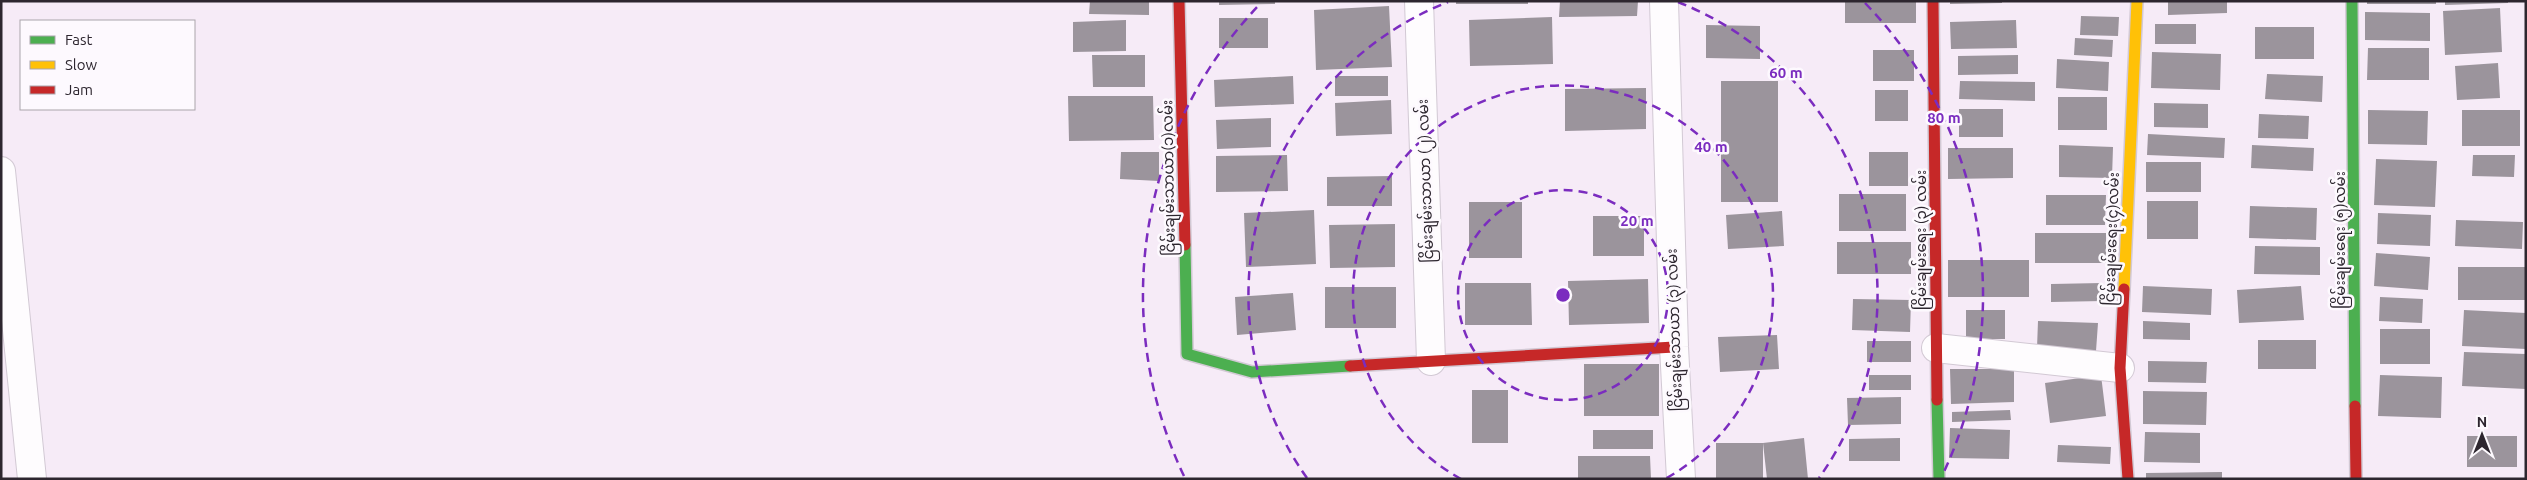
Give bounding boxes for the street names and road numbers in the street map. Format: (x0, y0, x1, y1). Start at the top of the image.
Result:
street label: ငြိမ်းချမ်းသာယာ (၂) လမ်း (1413, 99, 1440, 263)
street label: ငြိမ်းချမ်းသာယာ(၁)လမ်း (1157, 100, 1182, 256)
street label: ငြိမ်းချမ်းရေး (၃) လမ်း (1911, 170, 1933, 310)
street label: ငြိမ်းချမ်းရေး (၅)လမ်း (2330, 171, 2352, 309)
street label: ငြိမ်းချမ်းရေး(၄)လမ်း (2099, 172, 2126, 306)
street label: ငြိမ်းချမ်းသာယာ (၃) လမ်း (1662, 248, 1689, 412)

